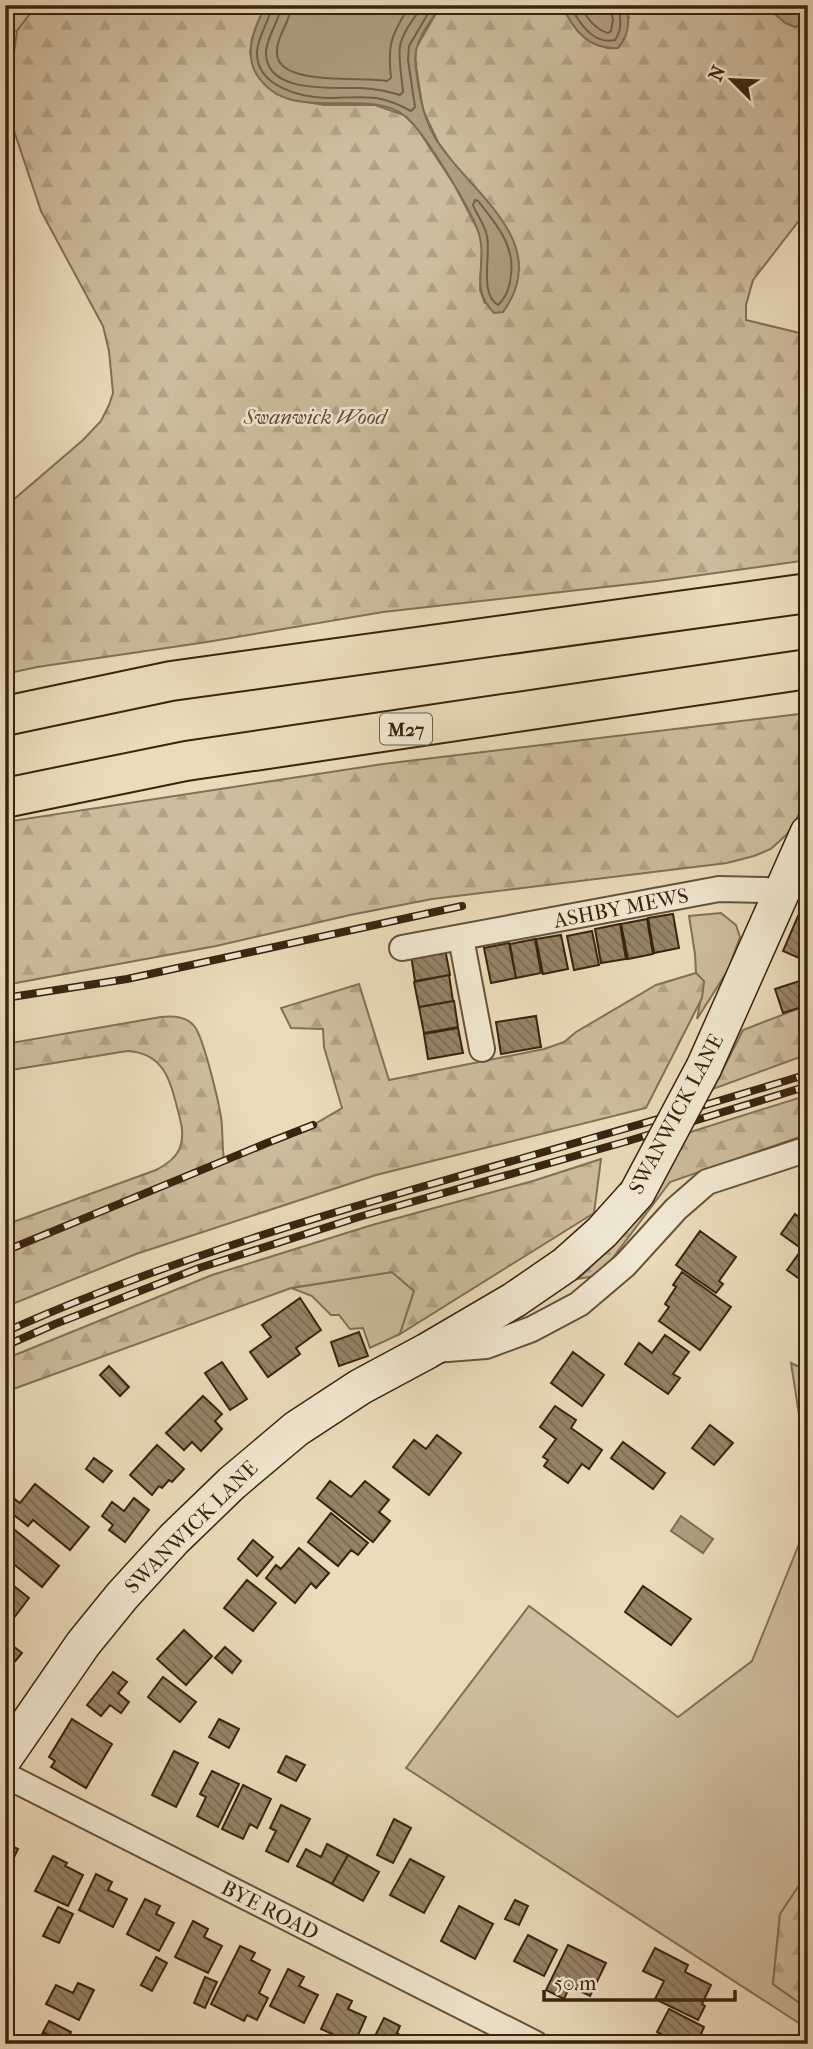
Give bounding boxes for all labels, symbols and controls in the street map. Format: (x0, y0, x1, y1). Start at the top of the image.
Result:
north arrow (698, 46, 768, 116)
text: N (704, 62, 731, 85)
park label: Swanwick Wood (243, 405, 389, 429)
road number: M27 (380, 714, 432, 744)
street label: ASHBY MEWS (551, 883, 690, 933)
street label: SWANWICK LANE (624, 1030, 728, 1198)
street label: SWANWICK LANE (120, 1456, 262, 1598)
street label: BYE ROAD (217, 1875, 323, 1945)
scale bar (544, 1958, 734, 2002)
text: 50 m (554, 1971, 597, 1995)

